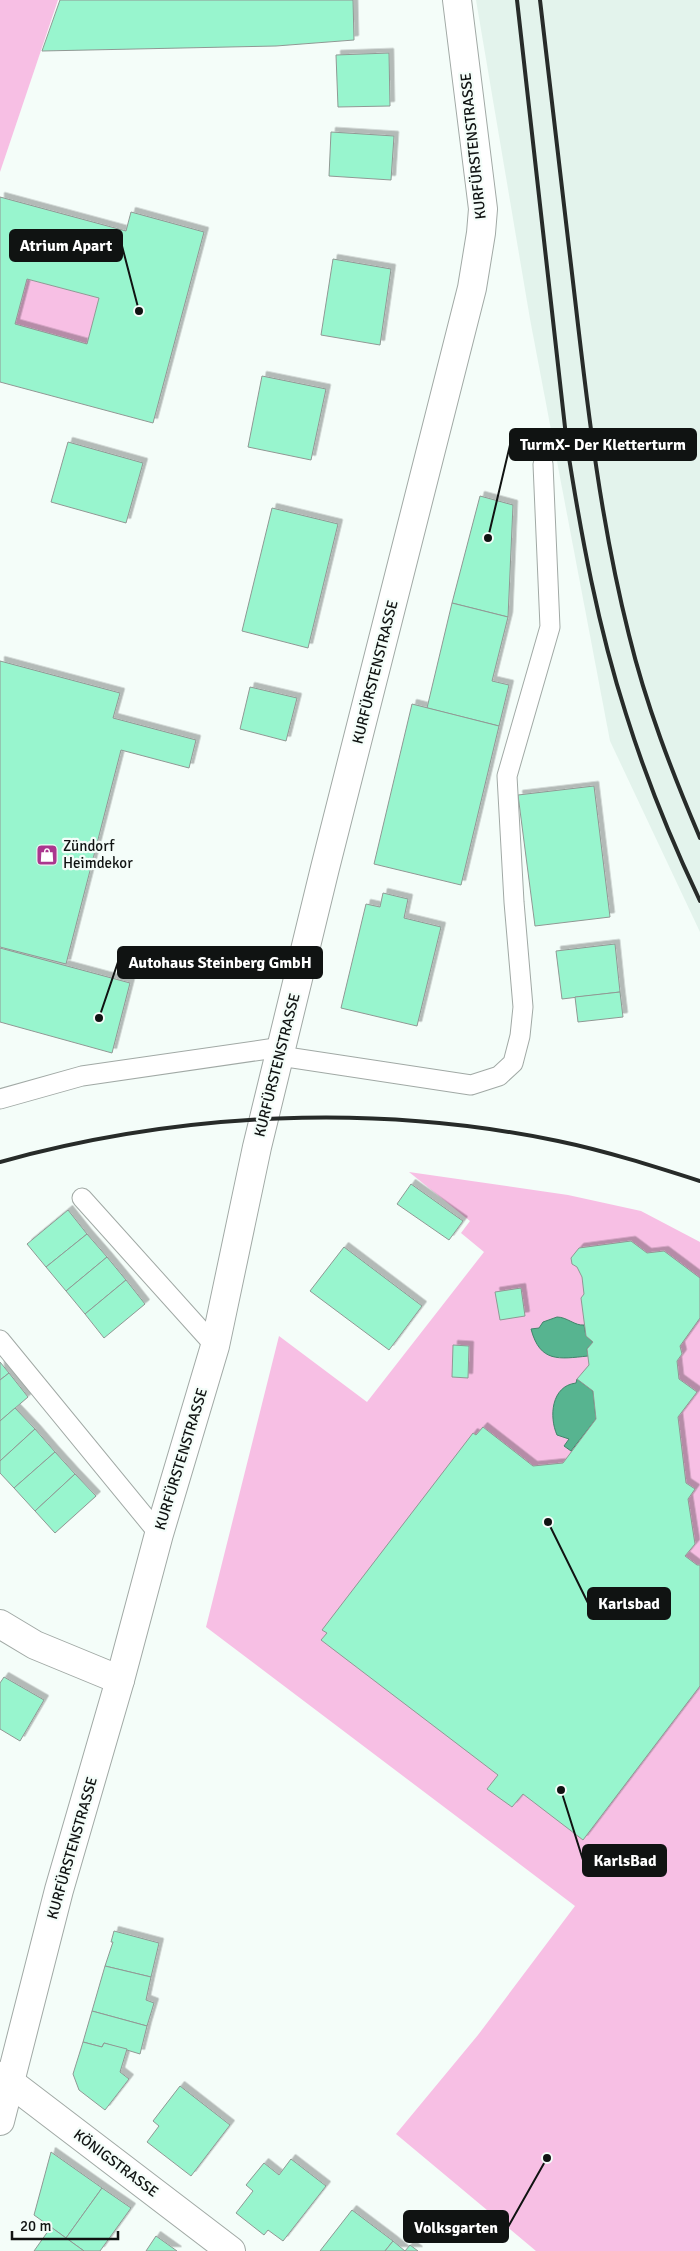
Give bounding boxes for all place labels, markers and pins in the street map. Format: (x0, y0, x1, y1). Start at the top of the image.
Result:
callout: Atrium Apart (10, 230, 122, 261)
callout: TurmX- Der Kletterturm (510, 429, 696, 460)
place label: Zündorf Heimdekor (63, 837, 133, 872)
shop icon: Zündorf Heimdekor (35, 843, 59, 867)
callout: Autohaus Steinberg GmbH (118, 947, 322, 978)
callout: Karlsbad (588, 1588, 670, 1619)
callout: KarlsBad (583, 1845, 666, 1876)
callout: Volksgarten (404, 2211, 508, 2242)

